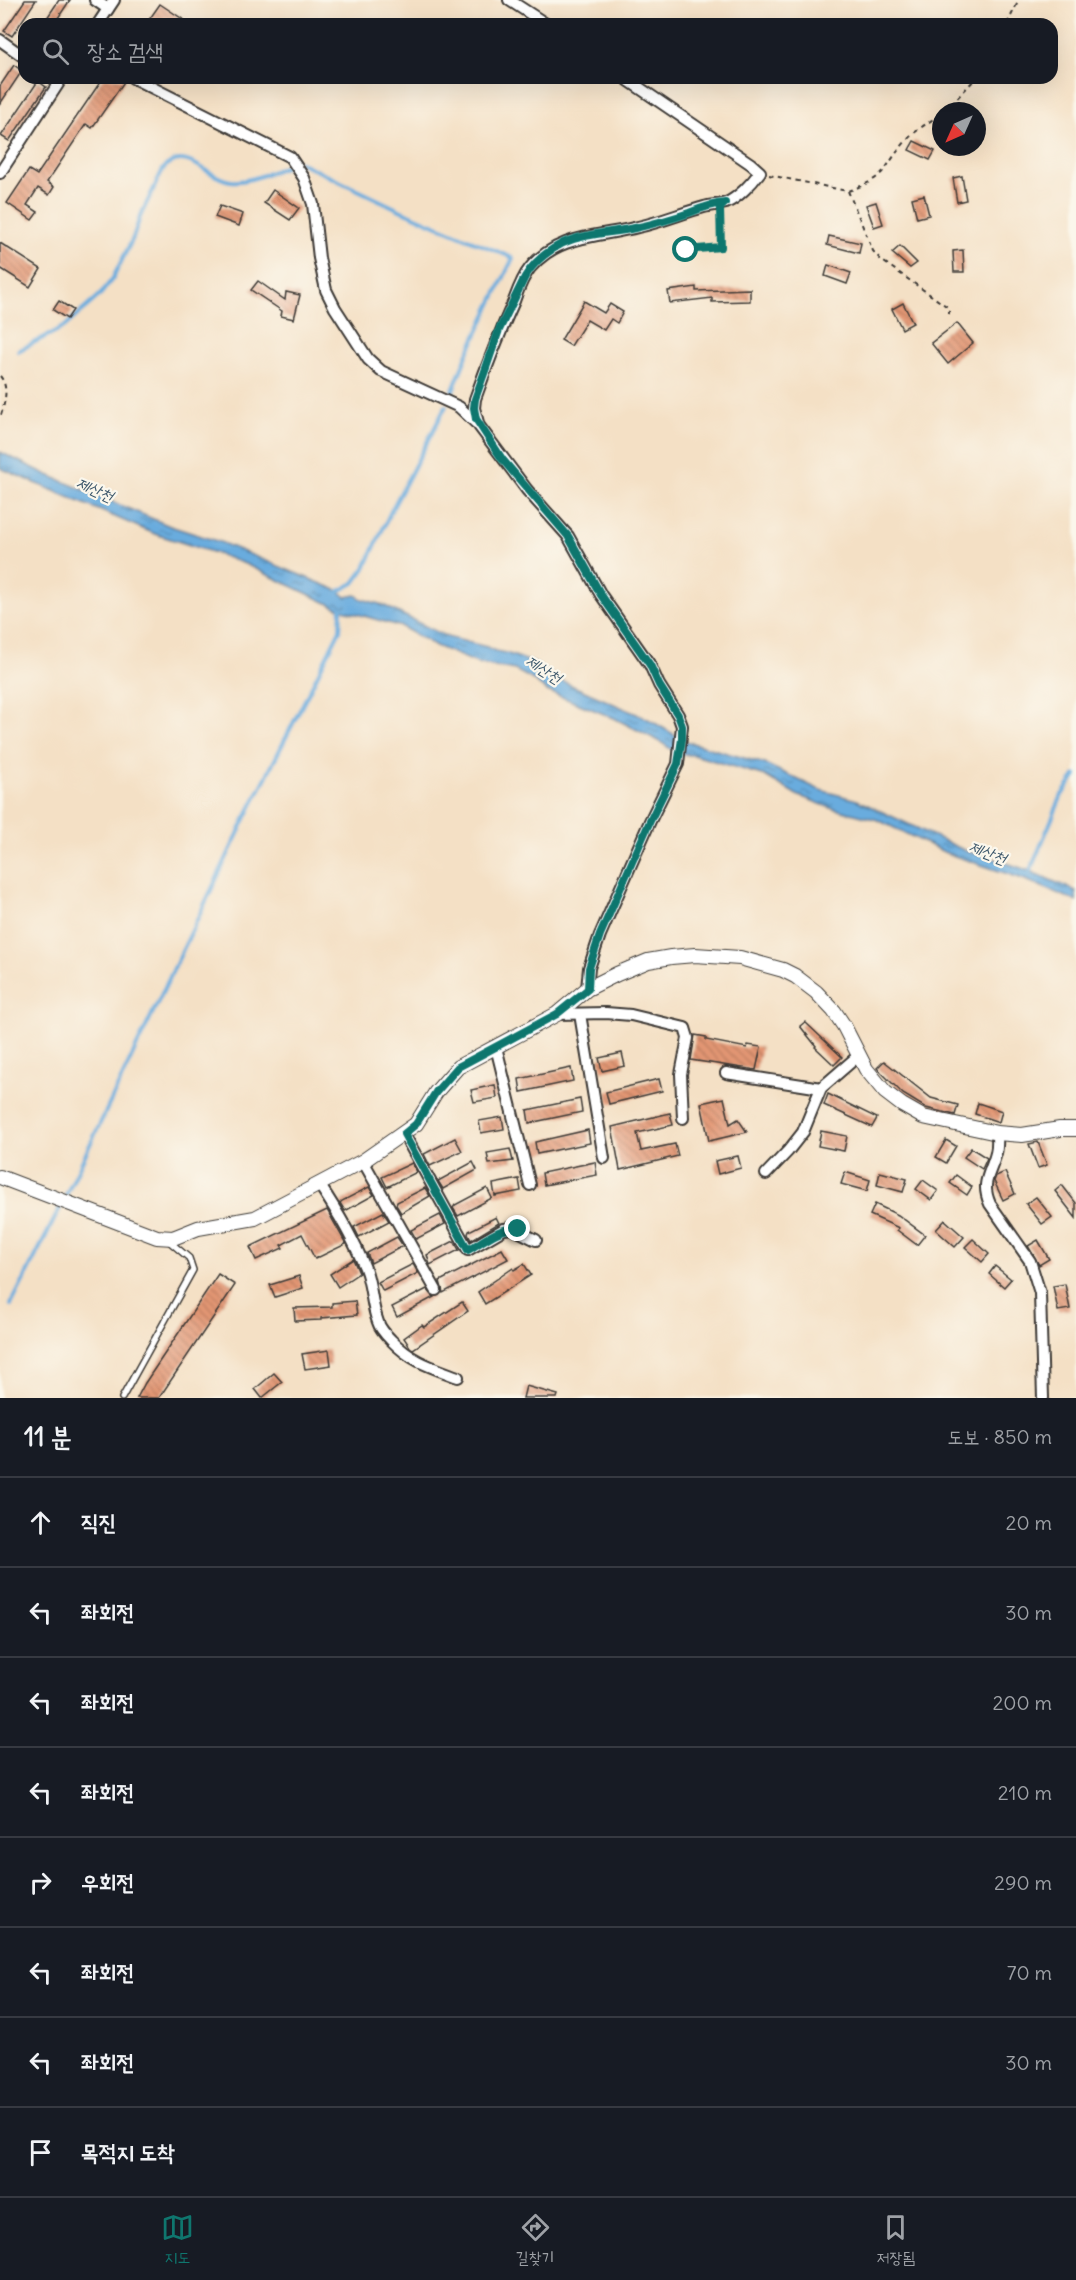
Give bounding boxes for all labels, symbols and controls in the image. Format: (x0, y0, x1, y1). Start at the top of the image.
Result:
search box (18, 18, 1058, 84)
icon: search (39, 35, 72, 68)
text: 장소 검색 (87, 37, 163, 65)
north arrow (932, 102, 986, 156)
route start (672, 236, 698, 262)
water label: 제산천 (73, 472, 119, 507)
water label: 제산천 (522, 650, 567, 689)
water label: 제산천 (966, 836, 1012, 869)
route end (504, 1215, 530, 1241)
text: 11 분 (24, 1420, 72, 1453)
text: 도보 · 850 m (947, 1424, 1052, 1449)
icon: ahead (24, 1506, 57, 1539)
text: 직진 (81, 1508, 116, 1536)
text: 20 m (1006, 1510, 1052, 1535)
icon: left (24, 1596, 57, 1629)
text: 좌회전 (81, 1598, 134, 1626)
text: 30 m (1005, 1600, 1052, 1625)
icon: left (24, 1686, 57, 1719)
text: 좌회전 (81, 1688, 134, 1716)
text: 200 m (992, 1690, 1052, 1715)
icon: left (24, 1776, 57, 1809)
text: 좌회전 (81, 1778, 134, 1806)
text: 210 m (998, 1780, 1052, 1805)
icon: right (24, 1866, 57, 1899)
text: 우회전 (81, 1868, 134, 1896)
text: 290 m (994, 1870, 1052, 1895)
icon: left (24, 1956, 57, 1989)
text: 좌회전 (81, 1958, 134, 1986)
text: 70 m (1007, 1960, 1052, 1985)
icon: left (24, 2046, 57, 2079)
text: 좌회전 (81, 2048, 134, 2076)
text: 30 m (1005, 2050, 1052, 2075)
icon: arrive (24, 2136, 57, 2169)
text: 목적지 도착 (81, 2138, 175, 2166)
tab: 지도 (161, 2211, 194, 2268)
tab: 길찾기 (516, 2211, 554, 2268)
tab: 저장됨 (876, 2211, 915, 2268)

